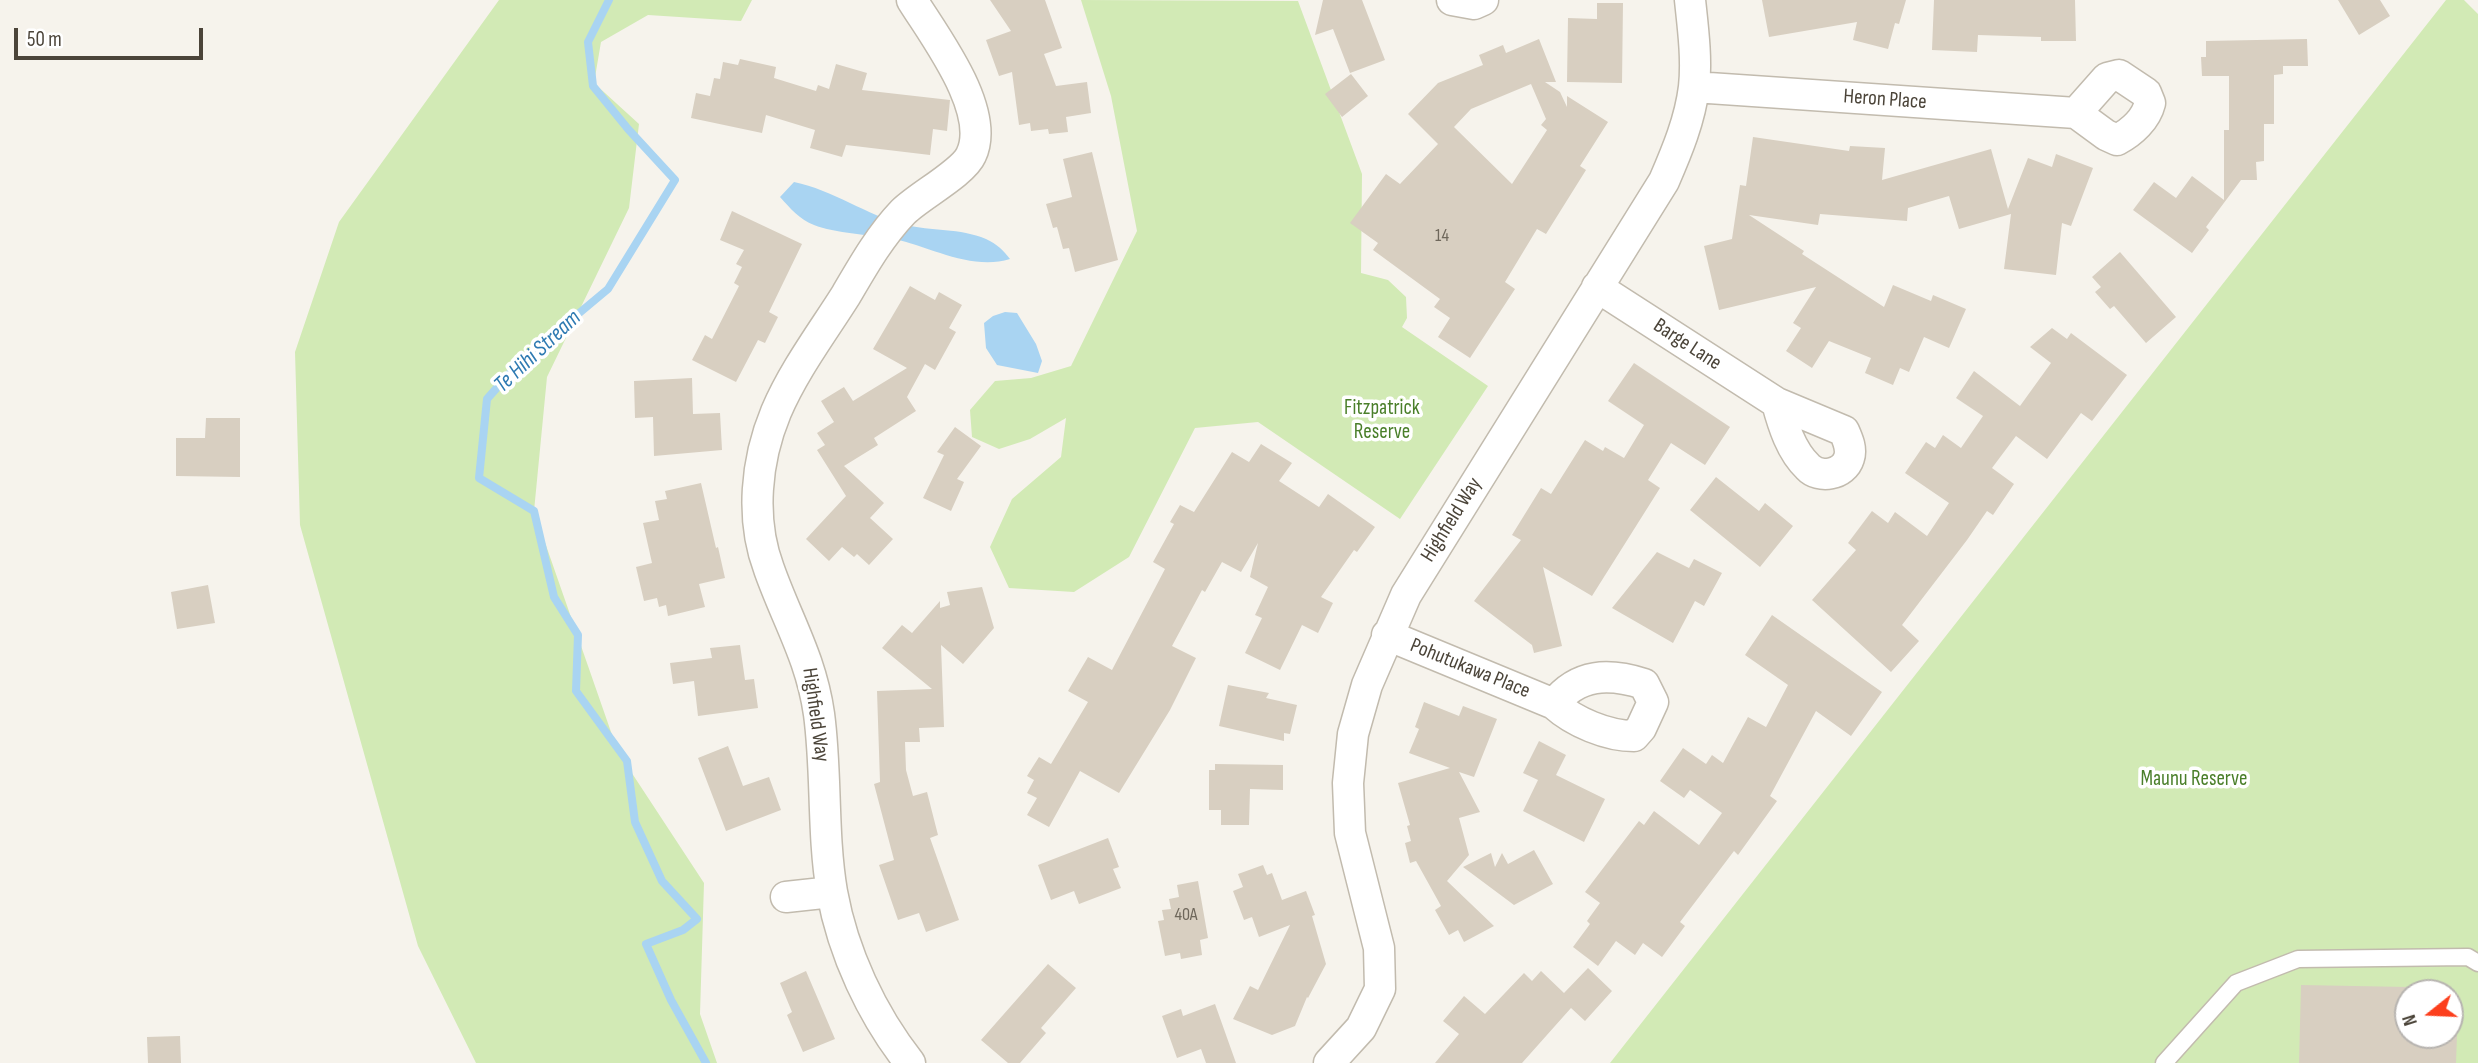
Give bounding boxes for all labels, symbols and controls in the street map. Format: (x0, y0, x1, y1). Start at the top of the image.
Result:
scale bar (18, 14, 206, 58)
text: 50 m (27, 27, 62, 52)
street label: Heron Place (1842, 85, 1928, 115)
house number: 14 (1435, 225, 1449, 247)
water label: Te Hihi Stream (489, 305, 587, 399)
street label: Barge Lane (1648, 314, 1726, 376)
park label: Fitzpatrick Reserve (1344, 396, 1420, 446)
street label: Highfield Way (1416, 473, 1488, 567)
street label: Pohutukawa Place (1406, 634, 1534, 704)
street label: Highfield Way (796, 666, 834, 764)
park label: Maunu Reserve (2141, 767, 2247, 793)
house number: 40A (1174, 904, 1198, 926)
north arrow (2394, 979, 2464, 1049)
text: N (2398, 1012, 2423, 1028)

